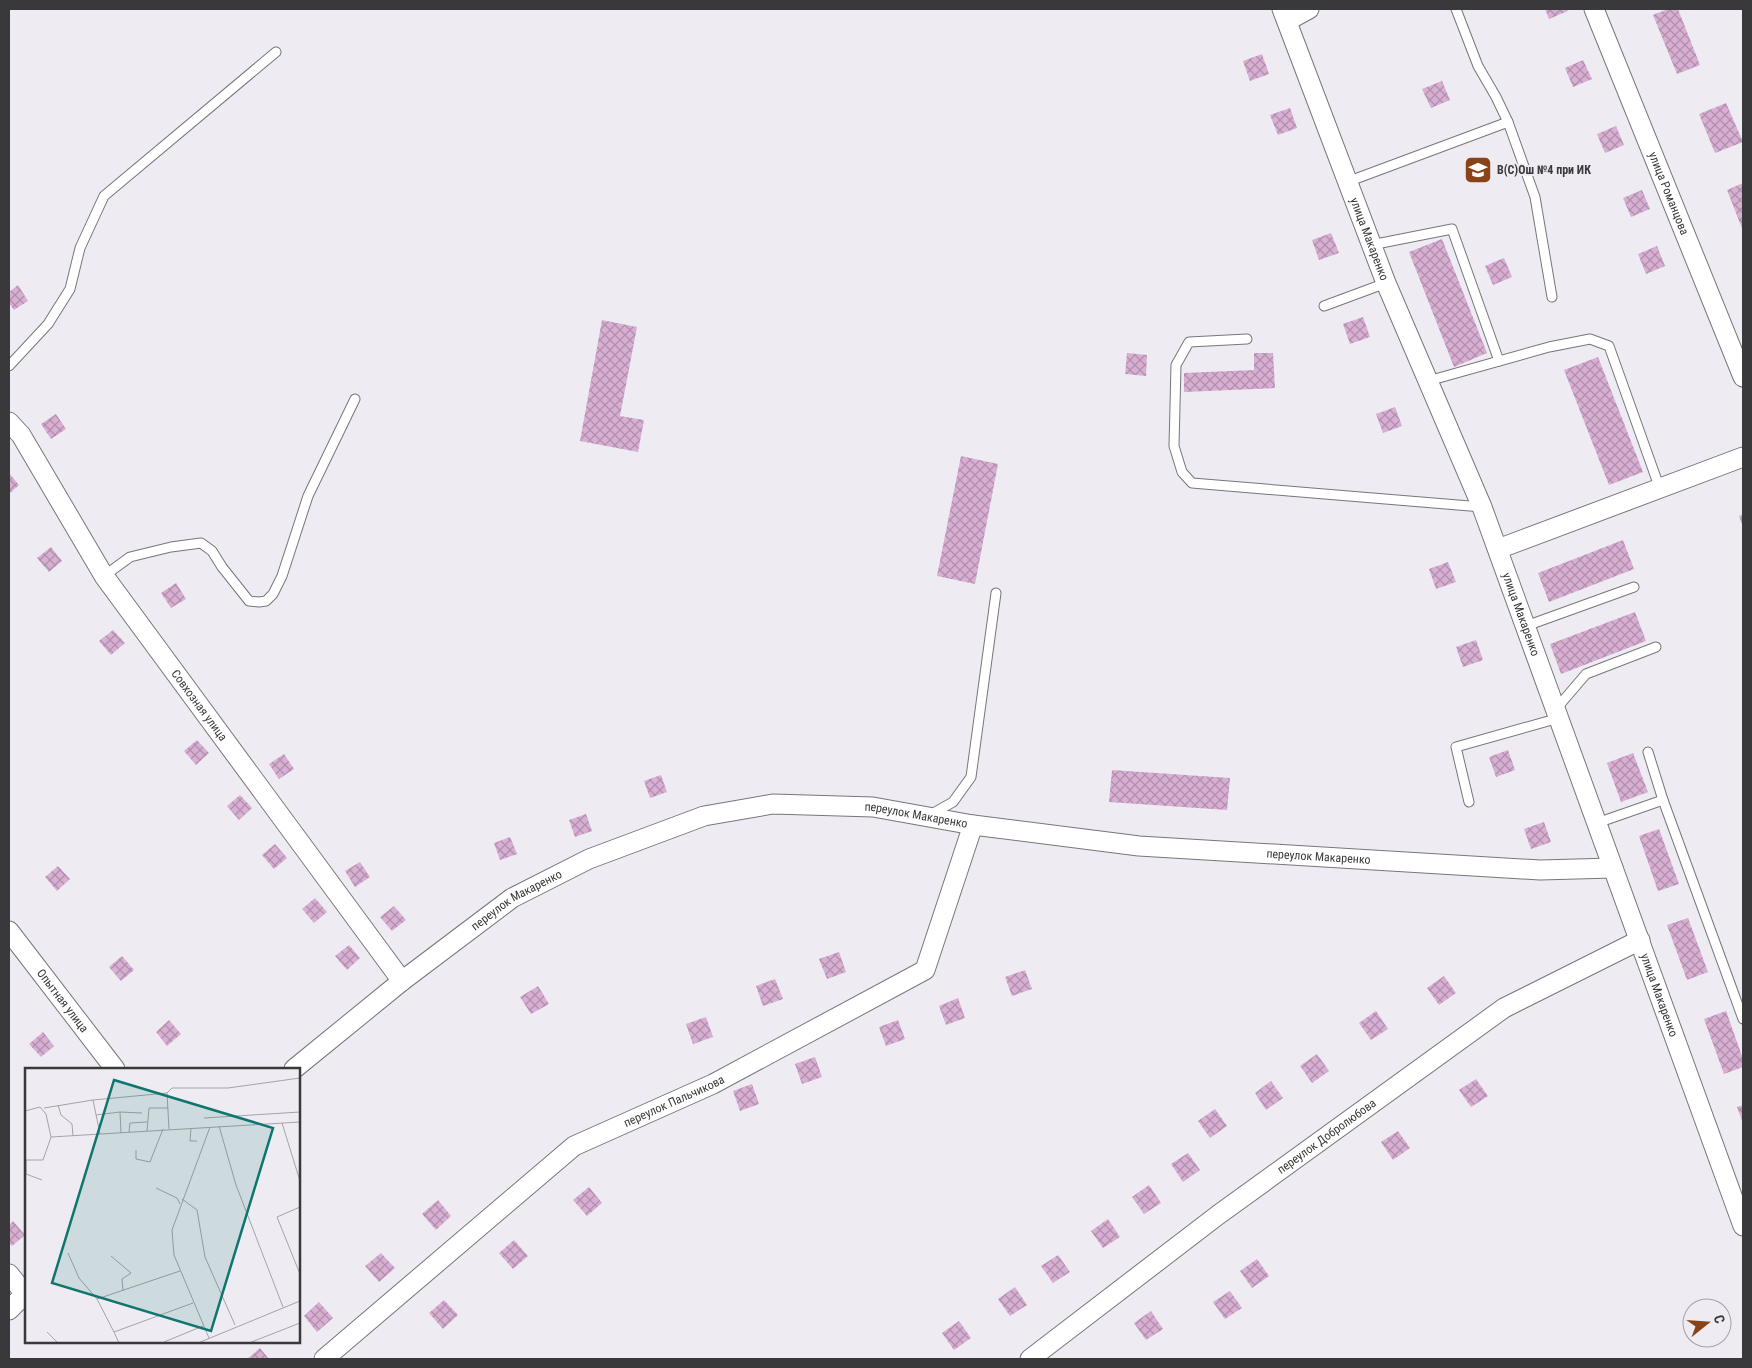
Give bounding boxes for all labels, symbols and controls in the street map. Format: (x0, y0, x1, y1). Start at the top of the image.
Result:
street label: улица Романцова (1646, 150, 1692, 237)
school or university icon: В(С)Ош №4 при ИК (1463, 155, 1493, 185)
place label: В(С)Ош №4 при ИК (1497, 163, 1591, 177)
street label: улица Макаренко (1347, 196, 1391, 282)
street label: улица Макаренко (1499, 571, 1542, 658)
street label: Совхозная улица (168, 667, 230, 744)
street label: переулок Макаренко (864, 800, 969, 831)
street label: переулок Макаренко (1266, 847, 1371, 867)
street label: переулок Макаренко (468, 867, 564, 933)
street label: улица Макаренко (1638, 952, 1681, 1039)
street label: Опытная улица (34, 966, 91, 1035)
inset map (25, 1068, 300, 1343)
street label: переулок Пальчикова (621, 1072, 727, 1130)
street label: переулок Добролюбова (1275, 1096, 1379, 1177)
north arrow (1682, 1298, 1732, 1348)
text: С (1711, 1313, 1728, 1325)

